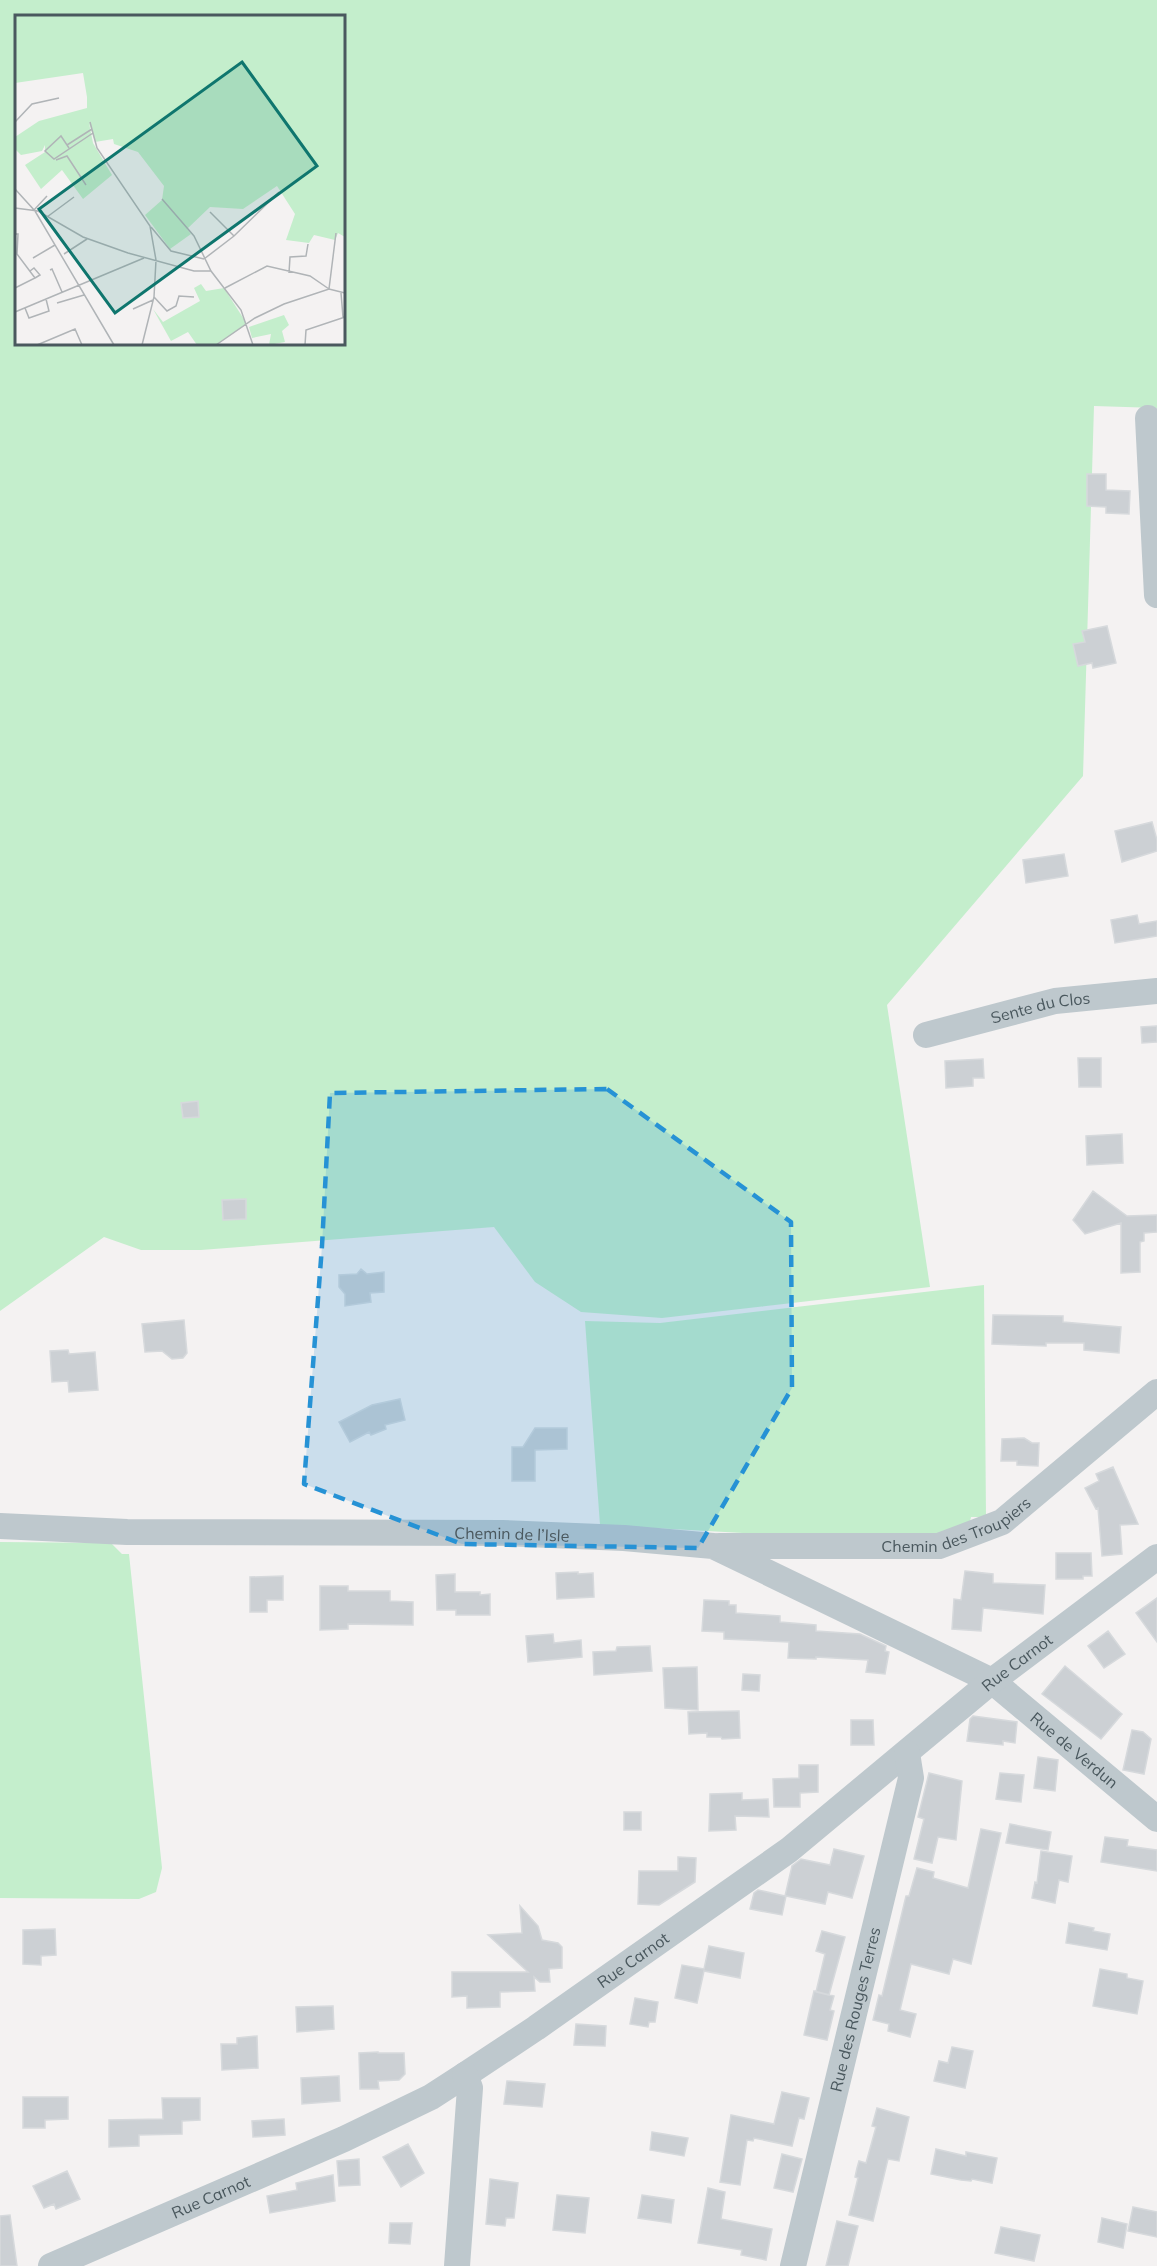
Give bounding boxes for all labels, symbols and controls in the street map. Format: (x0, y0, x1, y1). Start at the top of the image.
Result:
inset map (15, 15, 345, 345)
street label: Sente du Clos (989, 988, 1091, 1028)
street label: Chemin des Troupiers (881, 1492, 1035, 1556)
street label: Chemin de l’Isle (454, 1523, 570, 1546)
street label: Rue Carnot (977, 1629, 1056, 1696)
street label: Rue de Verdun (1026, 1707, 1123, 1792)
street label: Rue des Rouges Terres (825, 1925, 885, 2094)
street label: Rue Carnot (593, 1927, 673, 1992)
street label: Rue Carnot (168, 2171, 253, 2223)

